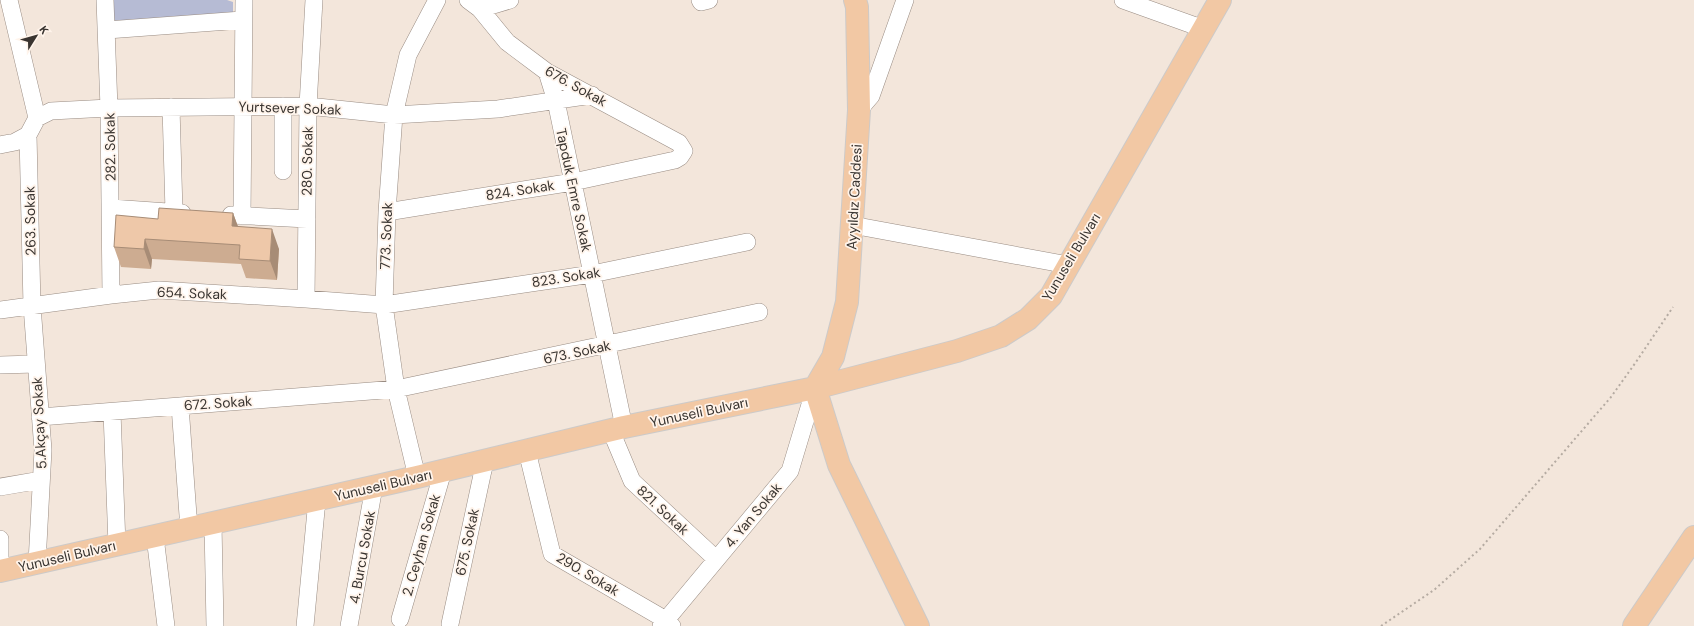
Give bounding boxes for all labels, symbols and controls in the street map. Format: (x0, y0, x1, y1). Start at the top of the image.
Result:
north arrow (16, 16, 56, 56)
text: K (36, 23, 52, 37)
street label: 676. Sokak (542, 62, 610, 110)
street label: Yurtsever Sokak (238, 97, 342, 119)
street label: 282. Sokak (100, 112, 120, 182)
street label: 280. Sokak (297, 126, 317, 196)
street label: Tapduk Emre Sokak (552, 127, 596, 253)
street label: Ayyıldız Caddesi (842, 144, 866, 250)
street label: 824. Sokak (484, 176, 556, 204)
street label: 263. Sokak (20, 186, 40, 256)
street label: 773. Sokak (376, 202, 396, 270)
street label: Yunuseli Bulvarı (1038, 210, 1104, 304)
street label: 823. Sokak (530, 263, 602, 291)
street label: 654. Sokak (157, 283, 227, 303)
street label: 673. Sokak (542, 336, 612, 368)
street label: 5.Akçay Sokak (28, 376, 50, 470)
street label: 672. Sokak (183, 392, 253, 414)
street label: Yunuseli Bulvarı (648, 393, 750, 431)
street label: Yunuseli Bulvarı (332, 465, 434, 505)
street label: 4. Yan Sokak (721, 479, 785, 551)
street label: 821. Sokak (633, 481, 693, 539)
street label: 2. Ceyhan Sokak (398, 492, 444, 598)
street label: 675. Sokak (451, 507, 483, 577)
street label: 4. Burcu Sokak (345, 509, 379, 605)
street label: Yunuseli Bulvarı (16, 536, 118, 576)
street label: 290. Sokak (553, 548, 623, 600)

